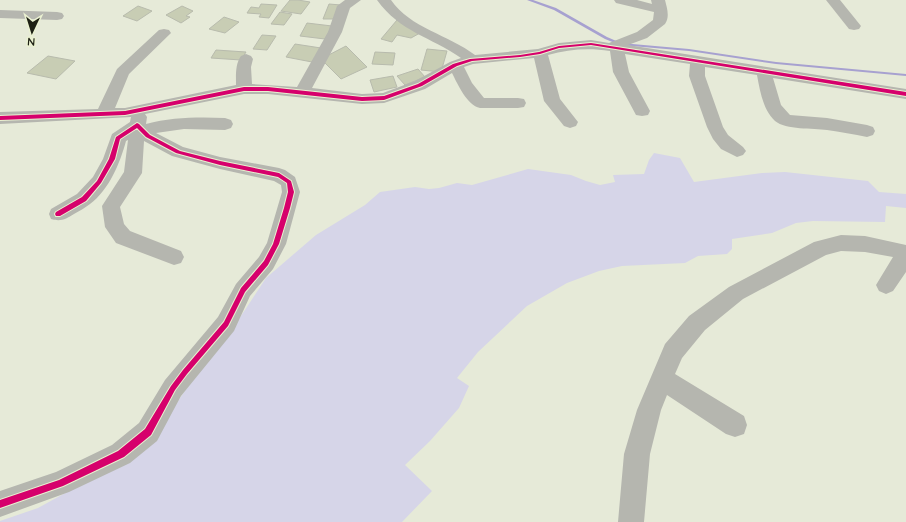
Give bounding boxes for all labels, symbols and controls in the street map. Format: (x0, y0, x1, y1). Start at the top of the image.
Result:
north arrow (12, 12, 52, 52)
text: N (27, 35, 36, 49)

